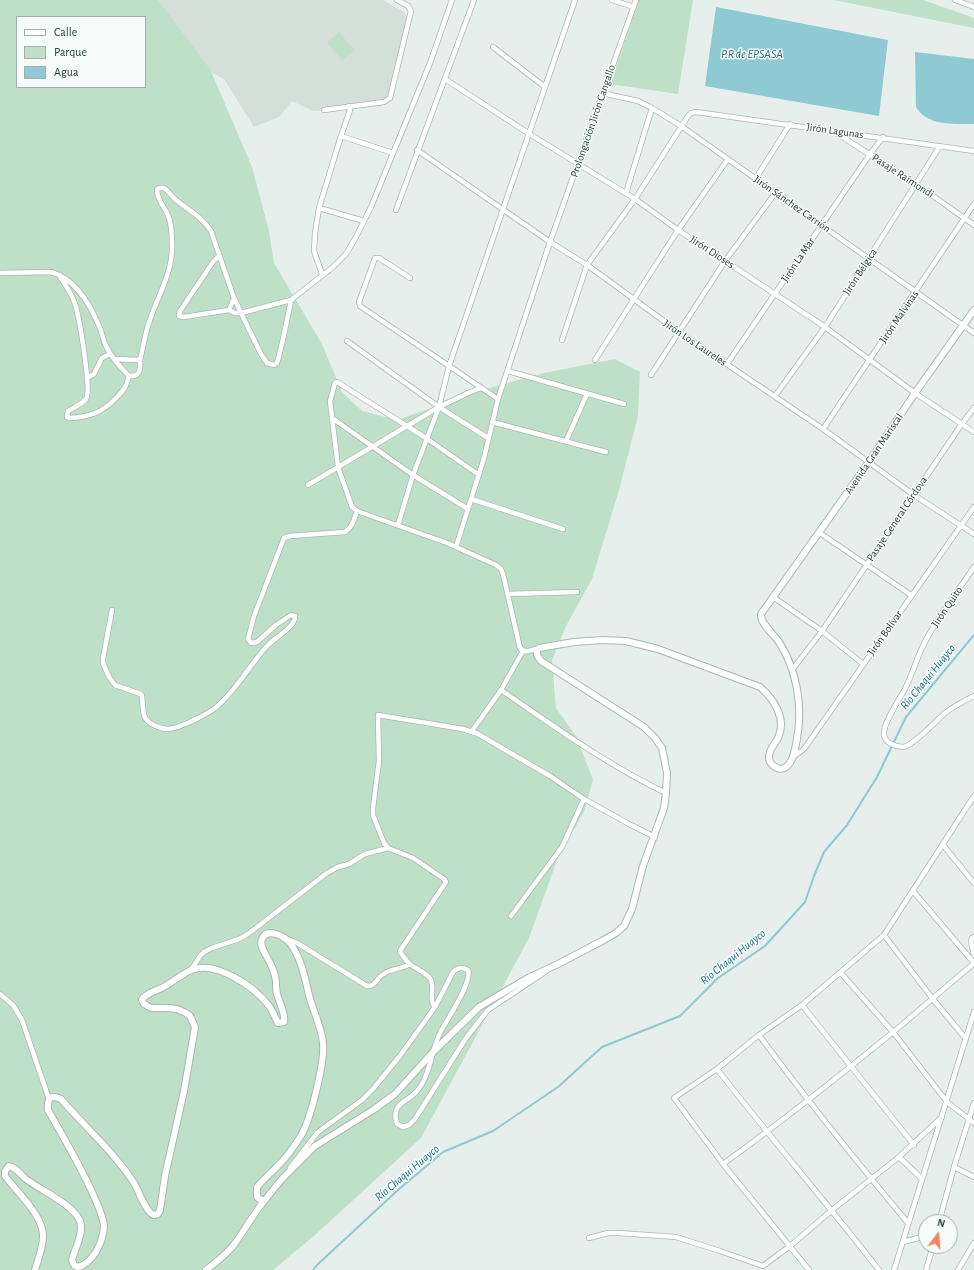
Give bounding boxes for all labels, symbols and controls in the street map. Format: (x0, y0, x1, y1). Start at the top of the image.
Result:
legend (16, 16, 146, 88)
text: Calle (54, 26, 77, 38)
text: Parque (54, 46, 87, 58)
water label: P.R de EPSASA (721, 47, 783, 61)
street label: Prolongación Jirón Cangallo (568, 63, 618, 179)
text: Agua (54, 66, 78, 78)
street label: Jirón Lagunas (805, 120, 865, 142)
street label: Pasaje Raimondi (870, 151, 936, 201)
street label: Jirón Sánchez Carrión (751, 173, 833, 235)
street label: Jirón Dioses (687, 233, 737, 271)
street label: Jirón La Mar (778, 235, 818, 285)
street label: Jirón Bélgica (840, 246, 880, 298)
street label: Jirón Malvinas (877, 288, 921, 346)
street label: Jirón Los Laureles (661, 317, 729, 369)
street label: Avenida Gran Mariscal (842, 411, 906, 497)
street label: Pasaje General Córdova (864, 474, 930, 564)
street label: Jirón Quito (929, 584, 965, 630)
street label: Jirón Bolívar (865, 608, 905, 658)
water label: Río Chaqui Huayco (897, 641, 959, 713)
water label: Río Chaqui Huayco (697, 926, 769, 988)
water label: Río Chaqui Huayco (372, 1142, 442, 1204)
north arrow (918, 1214, 958, 1254)
text: N (936, 1217, 946, 1229)

